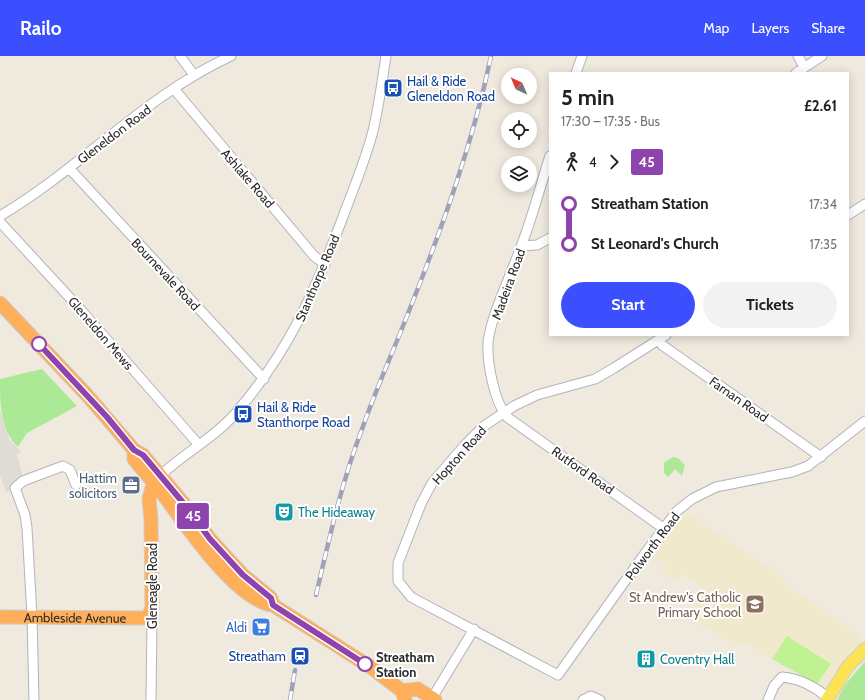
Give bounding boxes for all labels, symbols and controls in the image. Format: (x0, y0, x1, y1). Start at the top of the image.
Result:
text: Railo (20, 17, 62, 40)
text: Map (704, 19, 729, 37)
text: Layers (751, 19, 789, 37)
text: Share (811, 19, 845, 37)
north arrow (501, 68, 537, 104)
map controls (501, 68, 537, 192)
place label: Hail & Ride Gleneldon Road (407, 73, 495, 104)
bus stop icon: Hail & Ride Gleneldon Road (382, 77, 404, 99)
text: 5 min (561, 84, 614, 111)
text: £2.61 (804, 97, 837, 115)
street label: Gleneldon Road (74, 101, 154, 167)
button: locate (501, 112, 537, 148)
text: 17:30 – 17:35 · Bus (561, 113, 660, 129)
street label: Ashlake Road (218, 145, 278, 211)
icon: walk (561, 151, 583, 173)
icon: forward (603, 151, 625, 173)
text: 45 (639, 153, 655, 171)
text: 4 (589, 154, 597, 170)
button: layers (501, 156, 537, 192)
text: Streatham Station (591, 195, 709, 213)
text: 17:34 (809, 196, 837, 212)
street label: Stanthorpe Road (291, 232, 343, 324)
street label: Bournevale Road (128, 235, 204, 313)
text: St Leonard's Church (591, 235, 719, 253)
text: 17:35 (809, 236, 837, 252)
street label: Madeira Road (488, 246, 528, 322)
button: Start (561, 282, 695, 328)
button: Tickets (703, 282, 837, 328)
street label: Gleneldon Mews (65, 293, 138, 373)
unlabelled marker (31, 336, 47, 352)
street label: Farnan Road (706, 373, 772, 425)
place label: Hail & Ride Stanthorpe Road (257, 399, 350, 430)
bus stop icon: Hail & Ride Stanthorpe Road (232, 403, 254, 425)
street label: Hopton Road (429, 422, 489, 488)
street label: Rutford Road (549, 443, 617, 497)
place label: Hattim solicitors (69, 470, 118, 501)
office icon: Hattim solicitors (120, 474, 142, 496)
theatre icon: The Hideaway (273, 501, 295, 523)
line badge: 45 (175, 503, 211, 529)
place label: The Hideaway (298, 504, 376, 520)
text: 45 (185, 507, 201, 525)
street label: Polworth Road (621, 509, 683, 583)
street label: Gleneagle Road (144, 543, 160, 629)
place label: St Andrew's Catholic Primary School (629, 589, 741, 620)
school or university icon: St Andrew's Catholic Primary School (744, 593, 766, 615)
street label: Ambleside Avenue (24, 609, 127, 626)
supermarket icon: Aldi (250, 616, 272, 638)
place label: Aldi (226, 619, 247, 635)
station icon: Streatham (289, 645, 311, 667)
place label: Streatham (228, 648, 286, 664)
building icon: Coventry Hall (635, 648, 657, 670)
place label: Streatham Station (376, 649, 435, 680)
place label: Coventry Hall (660, 651, 734, 667)
marker: Streatham Station (357, 656, 373, 672)

